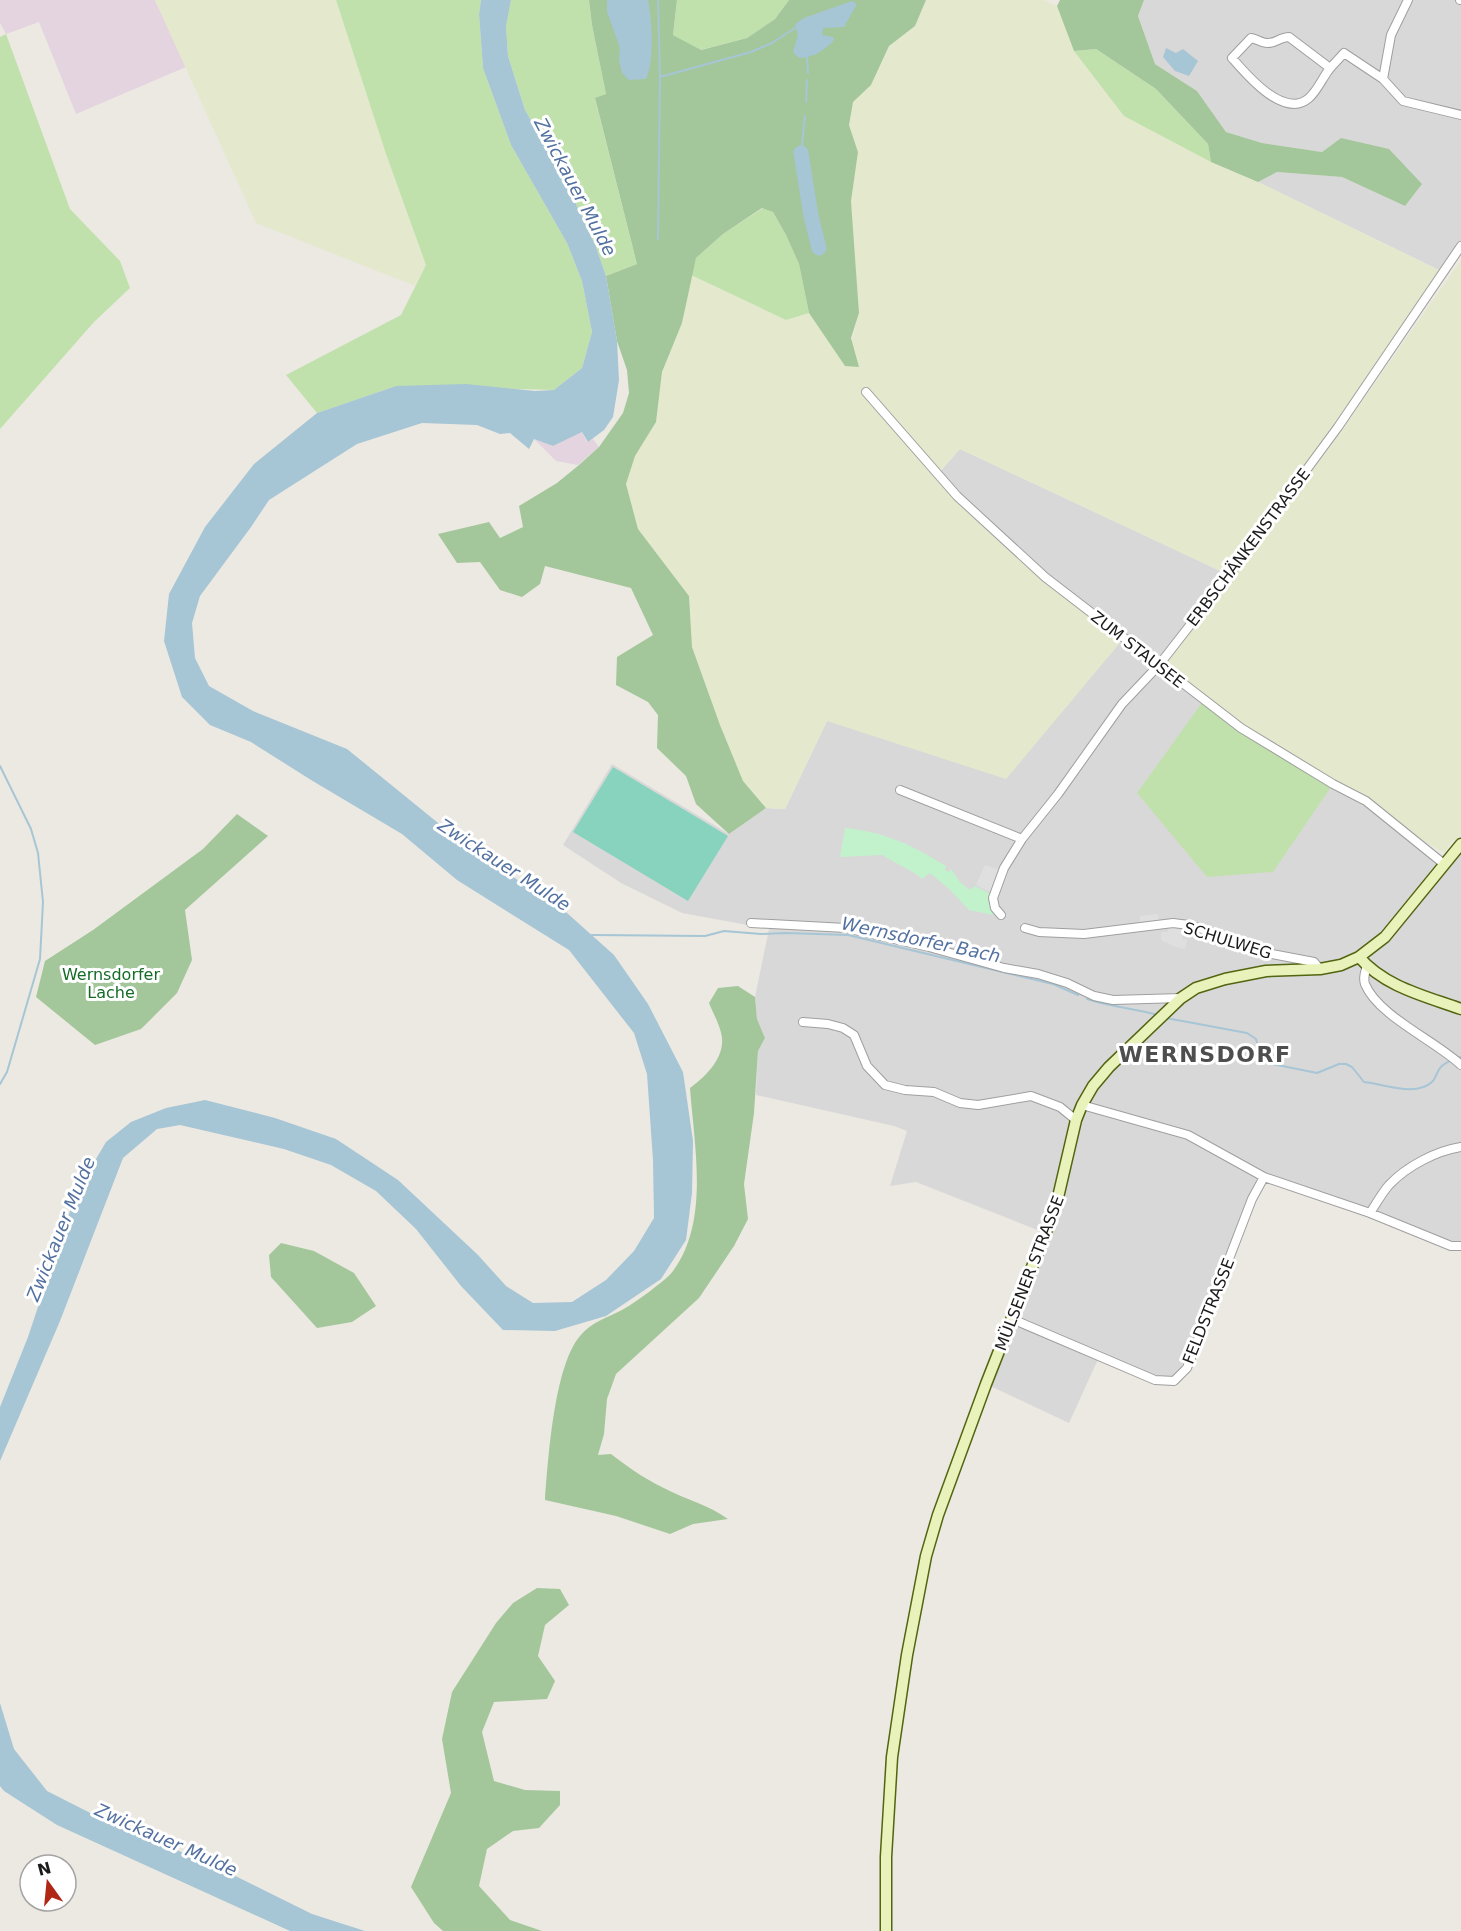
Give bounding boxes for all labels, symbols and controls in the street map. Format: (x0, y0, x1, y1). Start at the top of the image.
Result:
water label: Zwickauer Mulde (530, 113, 621, 259)
street label: ERBSCHÄNKENSTRASSE (1183, 465, 1314, 630)
street label: ZUM STAUSEE (1087, 607, 1188, 692)
water label: Zwickauer Mulde (433, 813, 574, 915)
water label: Wernsdorfer Bach (840, 912, 1003, 967)
street label: SCHULWEG (1182, 918, 1274, 963)
park label: Wernsdorfer Lache (62, 965, 160, 1002)
district label: WERNSDORF (1119, 1042, 1291, 1067)
water label: Zwickauer Mulde (22, 1154, 99, 1305)
street label: MÜLSENER STRASSE (991, 1193, 1068, 1353)
street label: FELDSTRASSE (1179, 1256, 1238, 1367)
water label: Zwickauer Mulde (91, 1798, 241, 1880)
north arrow (18, 1853, 78, 1913)
text: N (35, 1858, 53, 1880)

